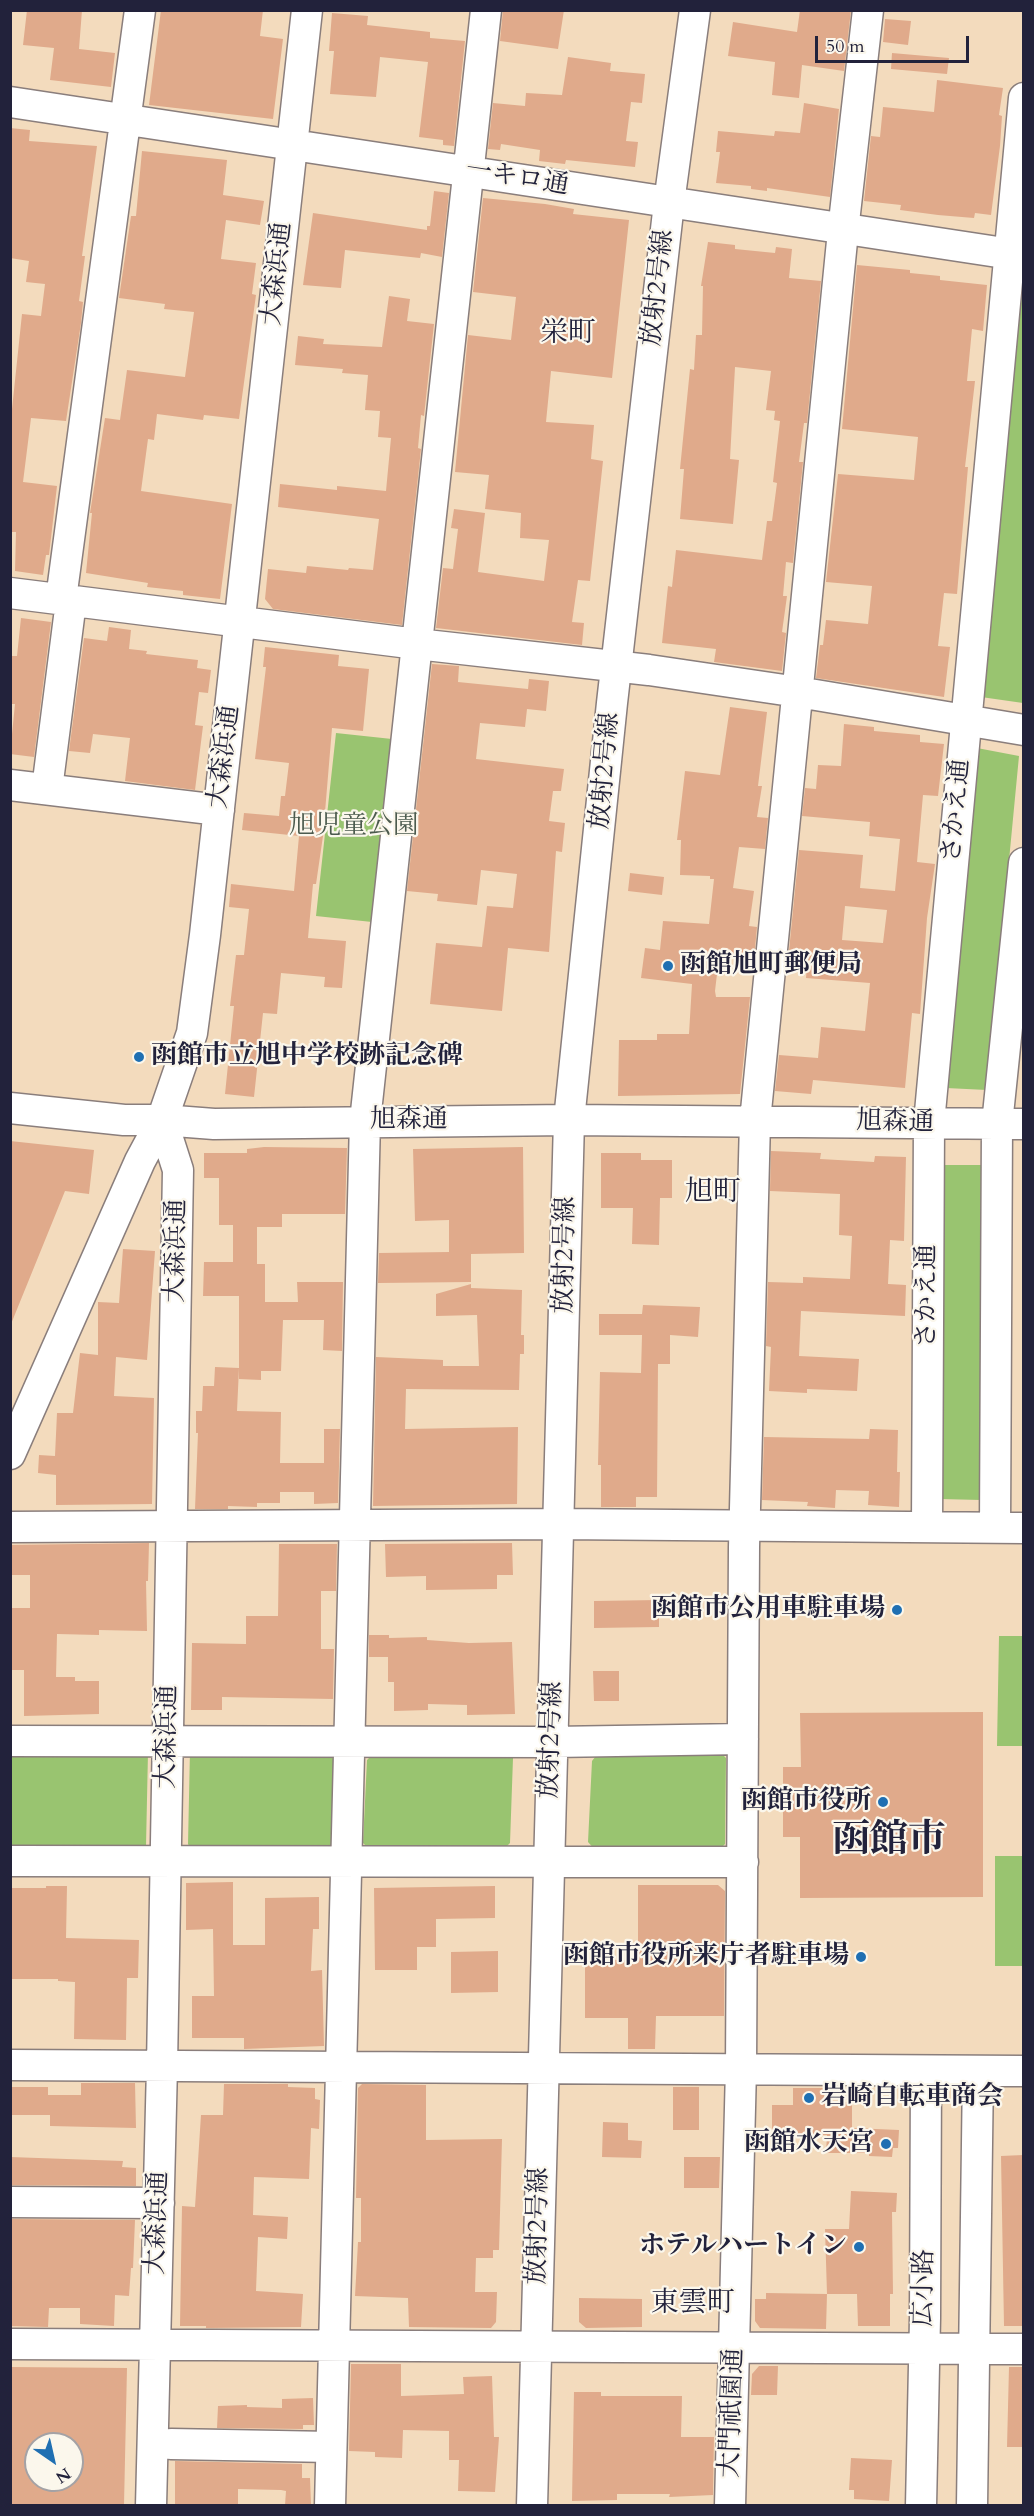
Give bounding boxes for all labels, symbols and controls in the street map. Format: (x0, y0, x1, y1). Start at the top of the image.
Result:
scale bar (818, 24, 972, 62)
text: 50 m (826, 34, 865, 59)
street label: 一キロ通 (463, 155, 571, 203)
street label: 大森浜通 (257, 221, 299, 327)
street label: 放射2号線 (637, 228, 681, 348)
district label: 栄町 (540, 318, 596, 352)
street label: 大森浜通 (203, 703, 247, 811)
street label: 放射2号線 (585, 711, 627, 831)
street label: さかえ通 (937, 758, 977, 864)
park label: 旭児童公園 (289, 811, 419, 843)
place label: 函館旭町郵便局 (680, 950, 862, 982)
marker: 函館旭町郵便局 (661, 959, 675, 973)
place label: 函館市立旭中学校跡記念碑 (151, 1041, 463, 1073)
marker: 函館市立旭中学校跡記念碑 (132, 1050, 146, 1064)
street label: 旭森通 (370, 1105, 448, 1137)
street label: 旭森通 (856, 1107, 934, 1139)
district label: 旭町 (685, 1177, 741, 1211)
street label: 放射2号線 (549, 1196, 583, 1314)
street label: 大森浜通 (160, 1199, 194, 1303)
street label: さかえ通 (912, 1244, 944, 1348)
place label: 函館市公用車駐車場 (651, 1594, 885, 1626)
marker: 函館市公用車駐車場 (890, 1603, 904, 1617)
street label: 放射2号線 (534, 1681, 570, 1799)
street label: 大森浜通 (151, 1685, 185, 1789)
place label: 函館市役所 (741, 1786, 871, 1818)
marker: 函館市役所 (876, 1795, 890, 1809)
district label: 函館市 (832, 1819, 946, 1865)
place label: 函館市役所来庁者駐車場 (563, 1941, 849, 1973)
marker: 函館市役所来庁者駐車場 (854, 1950, 868, 1964)
place label: 岩崎自転車商会 (821, 2082, 1003, 2114)
marker: 岩崎自転車商会 (802, 2091, 816, 2105)
place label: 函館水天宮 (744, 2128, 874, 2160)
marker: 函館水天宮 (879, 2137, 893, 2151)
street label: 放射2号線 (522, 2167, 556, 2285)
street label: 大森浜通 (141, 2170, 175, 2276)
place label: ホテルハートイン (639, 2231, 847, 2263)
marker: ホテルハートイン (852, 2240, 866, 2254)
street label: 広小路 (909, 2249, 941, 2327)
district label: 東雲町 (651, 2288, 735, 2322)
street label: 大門祇園通 (715, 2347, 751, 2479)
north arrow (24, 2432, 84, 2492)
text: N (51, 2462, 75, 2488)

